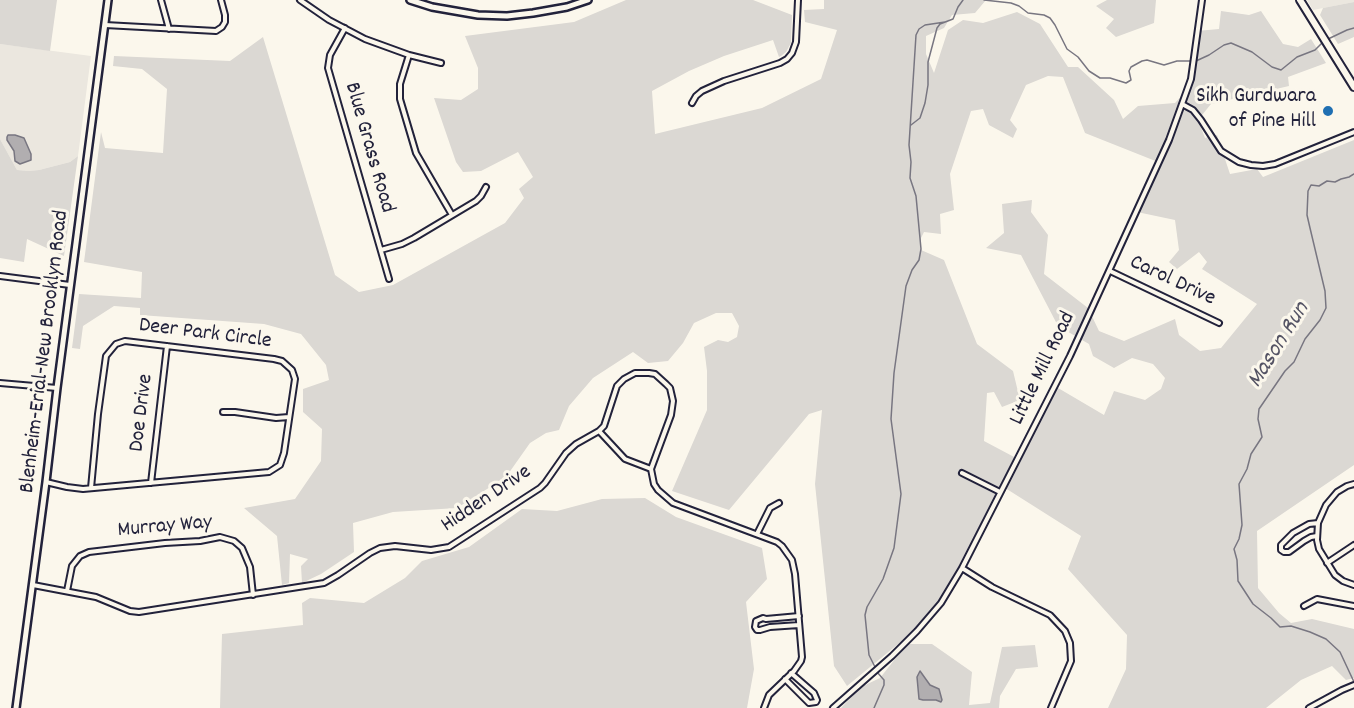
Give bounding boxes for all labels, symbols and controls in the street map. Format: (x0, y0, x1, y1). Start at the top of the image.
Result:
street label: Blue Grass Road (337, 80, 399, 216)
place label: Sikh Gurdwara of Pine Hill (1196, 85, 1316, 136)
marker: Sikh Gurdwara of Pine Hill (1321, 104, 1335, 118)
street label: Blenheim-Erial-New Brooklyn Road (16, 209, 76, 495)
street label: Carol Drive (1125, 251, 1219, 313)
water label: Mason Run (1242, 298, 1318, 394)
street label: Little Mill Road (1005, 308, 1083, 430)
street label: Deer Park Circle (137, 314, 273, 356)
street label: Doe Drive (125, 373, 161, 453)
street label: Hidden Drive (437, 460, 537, 540)
street label: Murray Way (117, 511, 213, 545)

